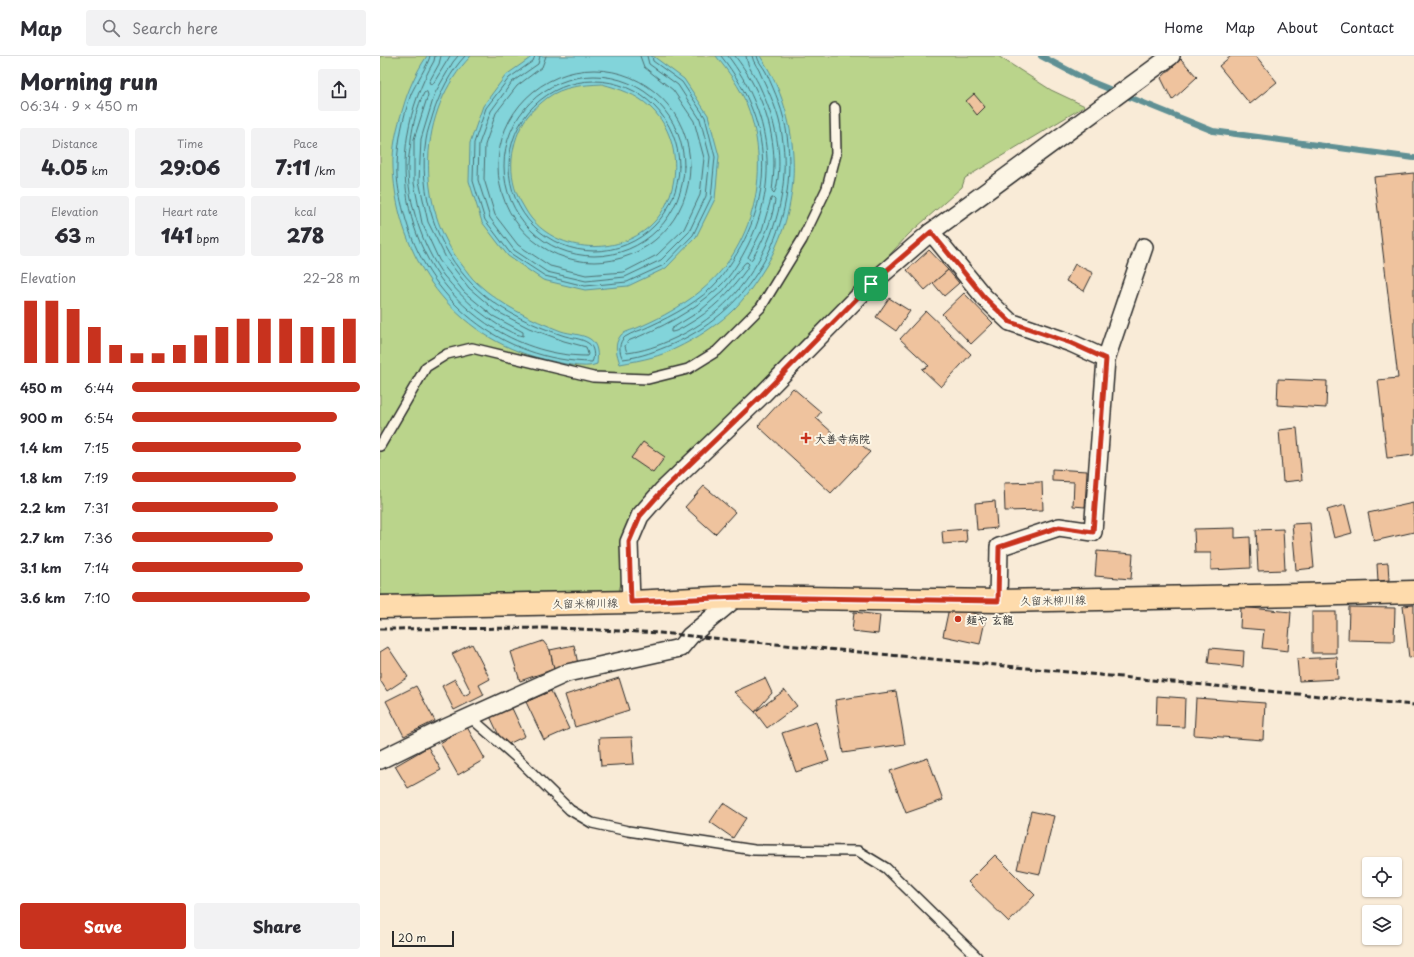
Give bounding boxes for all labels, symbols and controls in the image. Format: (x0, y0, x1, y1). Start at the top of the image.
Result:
search box (86, 10, 366, 46)
text: Map (20, 14, 62, 42)
text: Search here (132, 16, 218, 39)
icon: search (100, 17, 122, 39)
text: Home (1164, 17, 1203, 38)
text: Map (1225, 17, 1255, 38)
text: About (1277, 17, 1318, 38)
text: Contact (1340, 17, 1394, 38)
text: Morning run (20, 64, 158, 97)
button: share (318, 69, 360, 111)
text: 06:34 · 9 × 450 m (20, 96, 138, 115)
text: Distance (52, 135, 98, 152)
text: Time (177, 135, 203, 152)
text: Pace (293, 135, 318, 152)
text: 4.05 (41, 152, 88, 182)
text: 29:06 (160, 152, 220, 182)
text: 7:11 (275, 152, 311, 182)
text: km (88, 162, 108, 179)
text: /km (311, 162, 335, 179)
text: Elevation (51, 203, 98, 220)
text: Heart rate (162, 203, 218, 220)
text: kcal (294, 203, 316, 220)
text: 63 (54, 220, 81, 250)
text: 141 (161, 220, 193, 250)
text: 278 (286, 220, 324, 250)
text: m (81, 230, 95, 247)
text: bpm (193, 230, 219, 247)
pin (854, 267, 888, 301)
text: Elevation (20, 268, 76, 287)
text: 22–28 m (303, 268, 360, 287)
icon: arrive (860, 273, 882, 295)
text: 450 m (20, 378, 62, 397)
text: 6:44 (84, 378, 114, 397)
text: 900 m (20, 408, 63, 427)
text: 6:54 (84, 408, 114, 427)
place label: 大善寺病院 (815, 430, 870, 447)
marker: 大善寺病院 (800, 432, 812, 444)
text: 1.4 km (20, 438, 63, 457)
text: 7:15 (84, 438, 109, 457)
text: 1.8 km (20, 468, 62, 487)
text: 7:19 (84, 468, 108, 487)
text: 2.2 km (20, 498, 66, 517)
text: 7:31 (84, 498, 109, 517)
text: 2.7 km (20, 528, 64, 547)
text: 7:36 (84, 528, 113, 547)
text: 3.1 km (20, 558, 62, 577)
text: 7:14 (84, 558, 109, 577)
text: 3.6 km (20, 588, 65, 607)
text: 7:10 (84, 588, 110, 607)
street label: 久留米柳川線 (1020, 591, 1086, 609)
street label: 久留米柳川線 (552, 594, 618, 612)
place label: 麺や 玄龍 (966, 611, 1014, 628)
marker: 麺や 玄龍 (953, 614, 963, 624)
map controls (1362, 857, 1402, 945)
button: locate (1362, 857, 1402, 897)
button: Save (20, 903, 186, 949)
button: Share (194, 903, 360, 949)
button: layers (1362, 905, 1402, 945)
scale bar (392, 929, 454, 948)
text: 20 m (398, 929, 426, 946)

